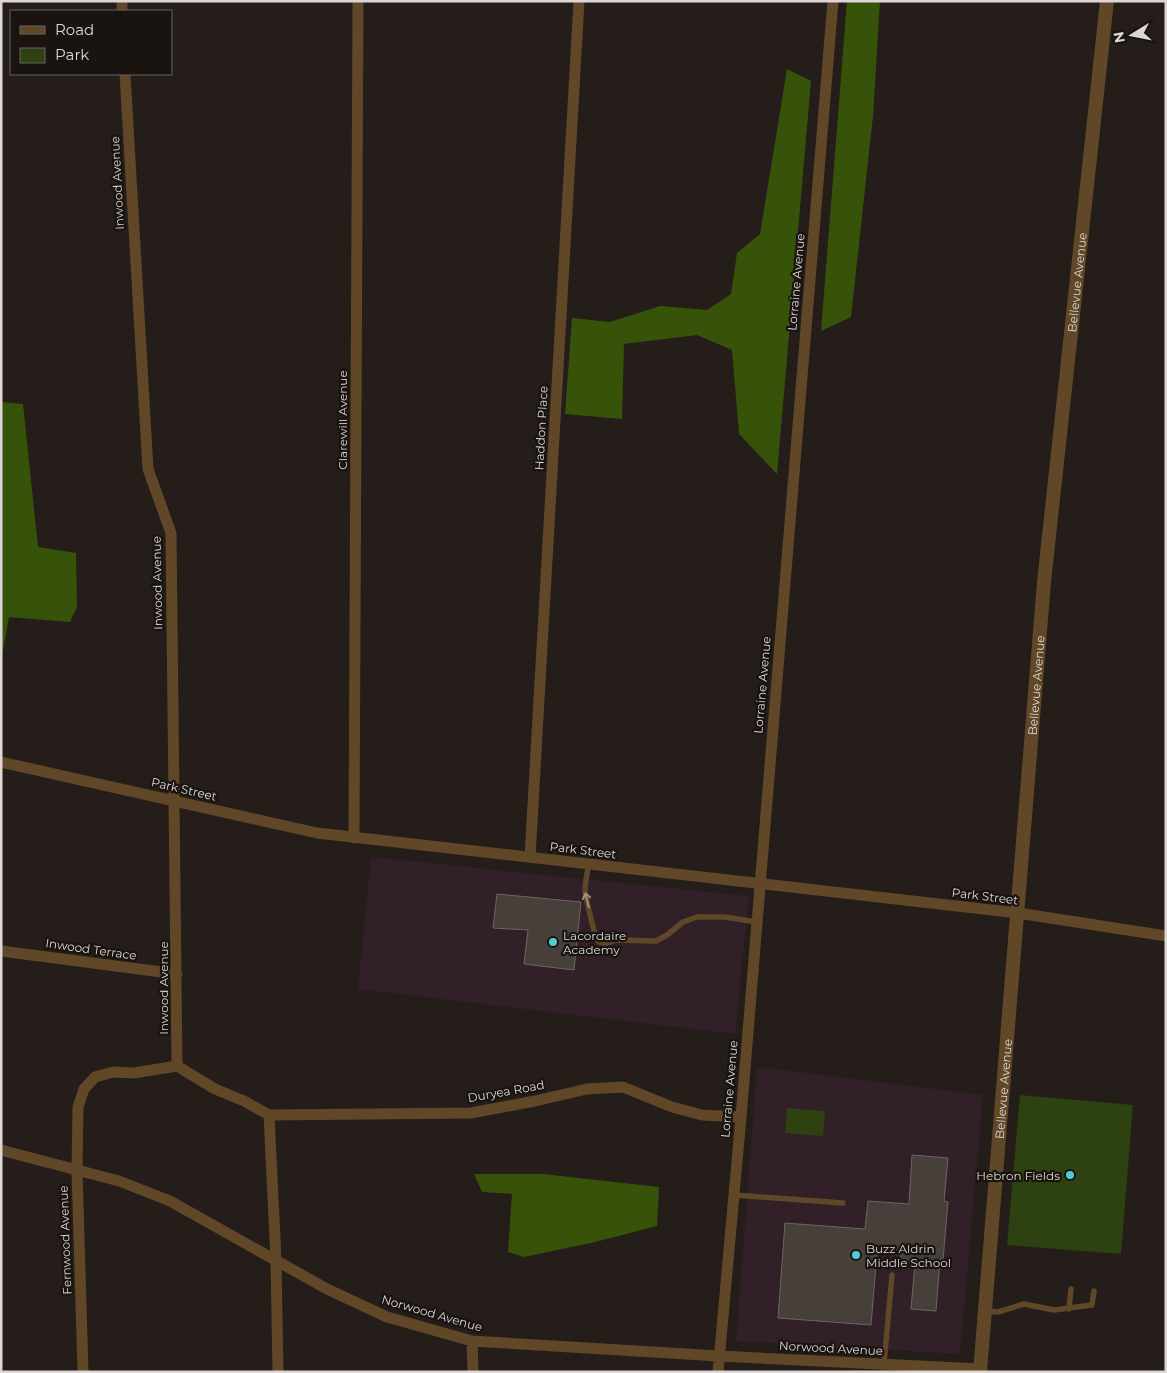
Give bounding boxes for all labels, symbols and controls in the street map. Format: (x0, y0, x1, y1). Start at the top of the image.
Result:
legend (10, 10, 172, 75)
north arrow (1107, 10, 1157, 60)
text: Road (55, 20, 94, 39)
text: N (1109, 30, 1129, 44)
text: Park (55, 45, 89, 64)
street label: Inwood Avenue (107, 136, 127, 230)
street label: Bellevue Avenue (1064, 232, 1089, 333)
street label: Lorraine Avenue (784, 233, 808, 331)
street label: Clarewill Avenue (335, 370, 350, 470)
street label: Haddon Place (531, 385, 551, 471)
street label: Inwood Avenue (149, 536, 165, 630)
street label: Bellevue Avenue (1024, 635, 1047, 736)
street label: Lorraine Avenue (750, 636, 774, 734)
street label: Park Street (150, 774, 218, 804)
street label: Park Street (549, 838, 617, 862)
street label: Park Street (951, 884, 1019, 908)
one-way arrow (582, 892, 592, 908)
place label: Lacordaire Academy (563, 928, 626, 957)
street label: Inwood Terrace (44, 935, 138, 963)
marker: Lacordaire Academy (547, 936, 559, 948)
street label: Inwood Avenue (156, 941, 171, 1035)
street label: Bellevue Avenue (991, 1038, 1014, 1139)
street label: Lorraine Avenue (717, 1040, 741, 1138)
street label: Duryea Road (466, 1077, 546, 1105)
place label: Hebron Fields (976, 1168, 1060, 1183)
marker: Hebron Fields (1064, 1169, 1076, 1181)
street label: Fernwood Avenue (56, 1185, 74, 1295)
place label: Buzz Aldrin Middle School (866, 1241, 951, 1270)
marker: Buzz Aldrin Middle School (850, 1249, 862, 1261)
street label: Norwood Avenue (380, 1291, 484, 1335)
street label: Norwood Avenue (779, 1338, 883, 1358)

